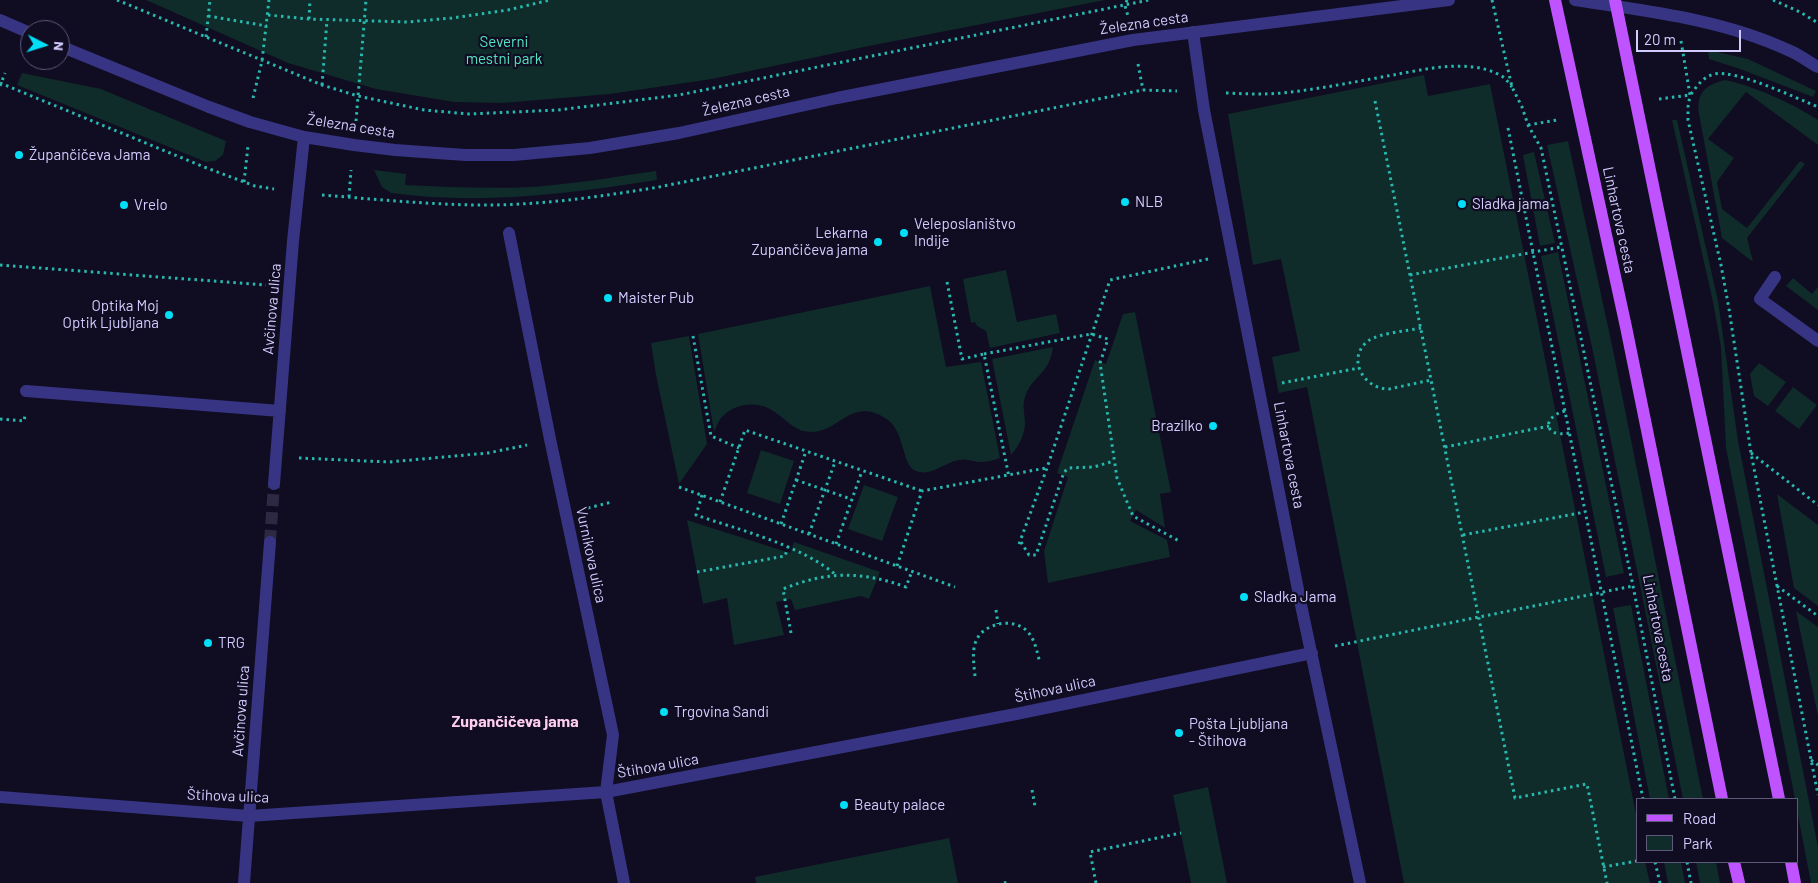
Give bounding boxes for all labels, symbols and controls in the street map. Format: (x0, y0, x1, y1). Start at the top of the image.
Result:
street label: Železna cesta (1099, 8, 1189, 38)
north arrow (20, 20, 70, 70)
scale bar (1638, 20, 1743, 52)
text: 20 m (1644, 30, 1676, 48)
park label: Severni mestni park (466, 33, 542, 68)
text: N (51, 41, 68, 52)
street label: Železna cesta (701, 82, 791, 120)
street label: Železna cesta (306, 110, 396, 142)
place label: Župančičeva Jama (29, 146, 150, 164)
marker: Župančičeva Jama (13, 149, 25, 161)
street label: Linhartova cesta (1599, 165, 1639, 275)
place label: NLB (1135, 193, 1163, 211)
place label: Sladka jama (1472, 195, 1550, 213)
place label: Vrelo (134, 196, 168, 214)
marker: NLB (1119, 196, 1131, 208)
marker: Sladka jama (1456, 198, 1468, 210)
marker: Vrelo (118, 199, 130, 211)
place label: Veleposlaništvo Indije (914, 215, 1016, 250)
place label: Lekarna Zupančičeva jama (752, 224, 868, 259)
marker: Veleposlaništvo Indije (898, 227, 910, 239)
marker: Lekarna Zupančičeva jama (872, 236, 884, 248)
street label: Avčinova ulica (259, 263, 285, 355)
place label: Maister Pub (618, 289, 694, 307)
marker: Maister Pub (602, 292, 614, 304)
place label: Optika Moj Optik Ljubljana (63, 297, 159, 332)
marker: Optika Moj Optik Ljubljana (163, 309, 175, 321)
street label: Linhartova cesta (1270, 400, 1308, 510)
place label: Brazilko (1151, 417, 1203, 435)
marker: Brazilko (1207, 420, 1219, 432)
street label: Vurnikova ulica (572, 505, 610, 605)
street label: Linhartova cesta (1639, 573, 1677, 683)
place label: Sladka Jama (1254, 588, 1336, 606)
marker: Sladka Jama (1238, 591, 1250, 603)
place label: TRG (218, 634, 245, 652)
marker: TRG (202, 637, 214, 649)
street label: Avčinova ulica (229, 665, 253, 757)
street label: Štihova ulica (1013, 672, 1097, 706)
place label: Trgovina Sandi (674, 703, 769, 721)
marker: Trgovina Sandi (658, 706, 670, 718)
district label: Zupančičeva jama (451, 712, 579, 732)
place label: Pošta Ljubljana - Štihova (1189, 715, 1288, 750)
marker: Pošta Ljubljana - Štihova (1173, 727, 1185, 739)
street label: Štihova ulica (616, 750, 700, 782)
street label: Štihova ulica (187, 786, 269, 806)
place label: Beauty palace (854, 796, 945, 814)
legend (1636, 798, 1798, 863)
marker: Beauty palace (838, 799, 850, 811)
text: Road (1683, 809, 1716, 827)
text: Park (1683, 834, 1712, 852)

